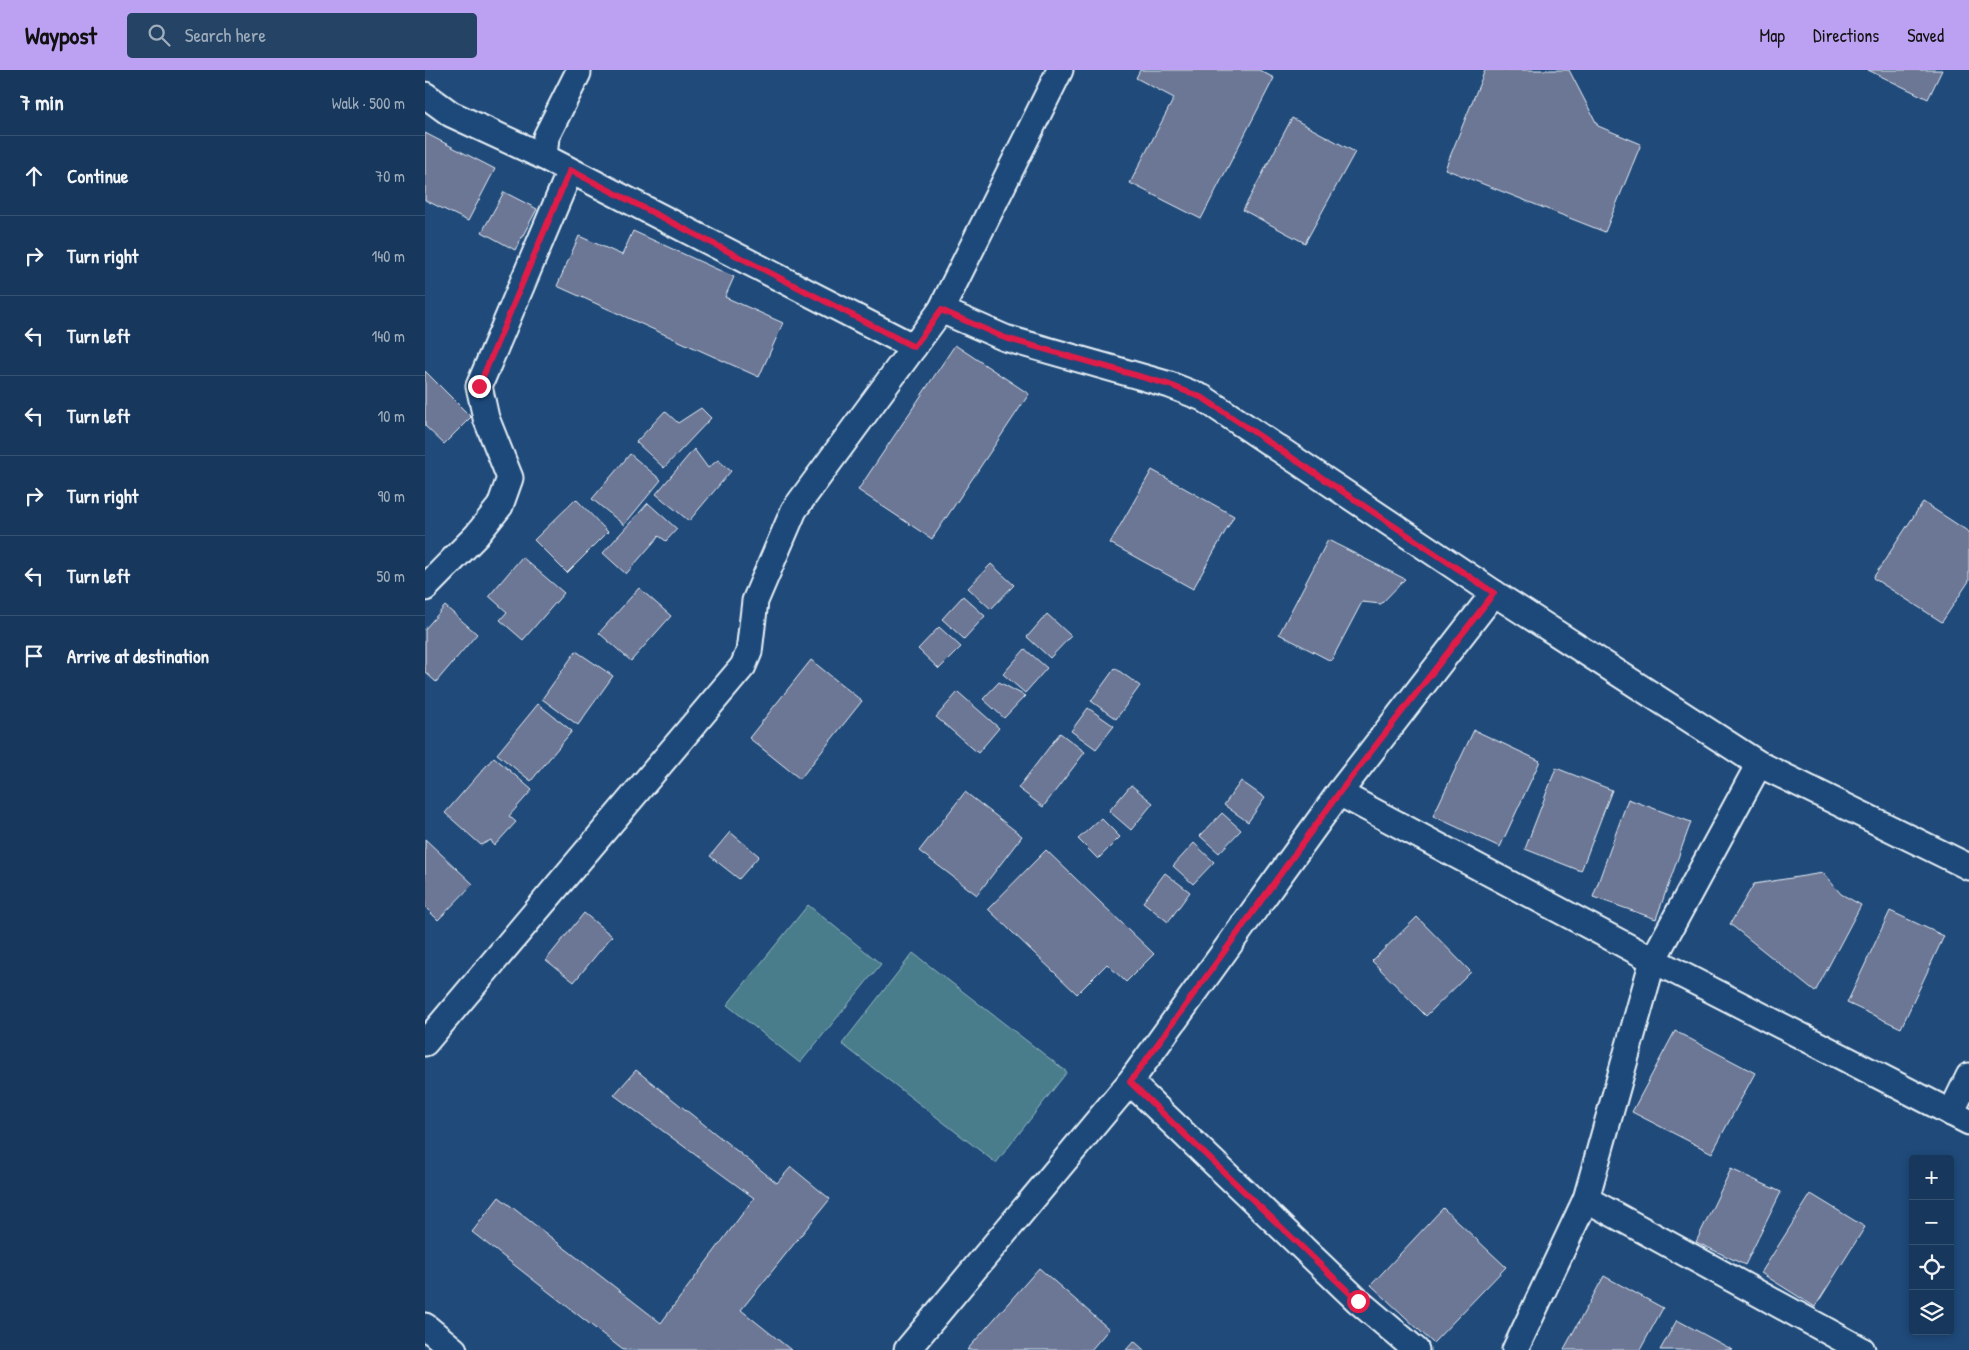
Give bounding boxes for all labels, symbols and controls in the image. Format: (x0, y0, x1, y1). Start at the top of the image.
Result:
search box (127, 13, 477, 58)
text: Waypost (25, 19, 97, 51)
icon: search (145, 21, 173, 49)
text: Search here (185, 22, 266, 48)
text: Map (1760, 23, 1785, 48)
text: Directions (1813, 23, 1879, 48)
text: Saved (1907, 23, 1944, 48)
text: 7 min (20, 88, 64, 117)
text: Walk · 500 m (332, 92, 405, 114)
icon: ahead (20, 162, 48, 190)
text: Continue (67, 163, 128, 189)
text: 70 m (375, 165, 405, 187)
icon: right (20, 242, 48, 270)
text: Turn right (67, 243, 138, 269)
text: 140 m (371, 245, 405, 267)
icon: left (20, 322, 48, 350)
text: Turn left (67, 323, 130, 349)
text: 140 m (371, 325, 405, 347)
route end (468, 375, 491, 398)
icon: left (20, 402, 48, 430)
text: Turn left (67, 403, 130, 429)
text: 10 m (377, 405, 405, 427)
icon: right (20, 482, 48, 510)
text: Turn right (67, 483, 138, 509)
text: 90 m (377, 485, 405, 507)
icon: left (20, 562, 48, 590)
text: Turn left (67, 563, 130, 589)
text: 50 m (377, 565, 405, 587)
icon: arrive (20, 642, 48, 670)
text: Arrive at destination (67, 643, 209, 669)
map controls (1909, 1155, 1954, 1335)
button: + (1909, 1155, 1954, 1200)
button: − (1909, 1200, 1954, 1245)
button: locate (1909, 1245, 1954, 1290)
route start (1347, 1290, 1370, 1313)
button: layers (1909, 1290, 1954, 1335)

